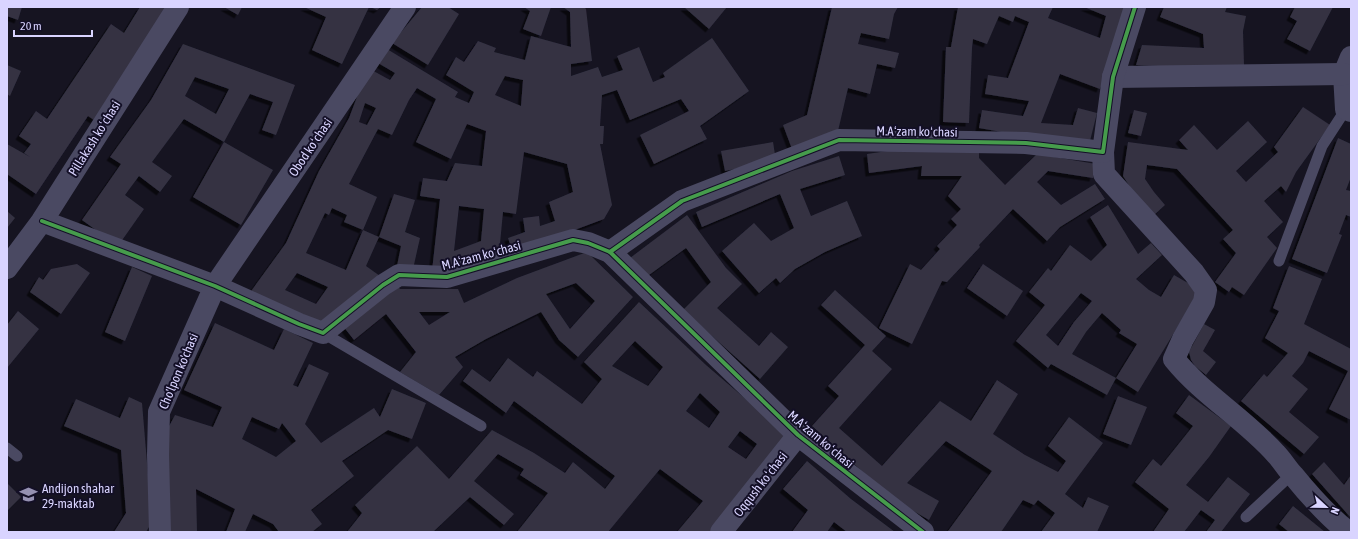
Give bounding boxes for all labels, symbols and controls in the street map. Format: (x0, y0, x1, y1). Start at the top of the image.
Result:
scale bar (14, 12, 92, 38)
text: 20 m (20, 19, 42, 33)
street label: Pillakash koʻchasi (65, 98, 123, 179)
street label: Obod koʻchasi (285, 115, 335, 179)
street label: M.Aʻzam koʻchasi (876, 123, 958, 140)
street label: M.Aʻzam koʻchasi (440, 238, 522, 273)
street label: Cho'lpon ko'chasi (156, 331, 201, 411)
street label: M.Aʻzam koʻchasi (785, 407, 857, 471)
street label: Oqqush koʻchasi (730, 449, 790, 520)
place label: Andijon shahar 29-maktab (42, 481, 114, 511)
school or university icon: Andijon shahar 29-maktab (19, 485, 39, 505)
north arrow (1306, 487, 1346, 527)
text: N (1328, 505, 1342, 516)

